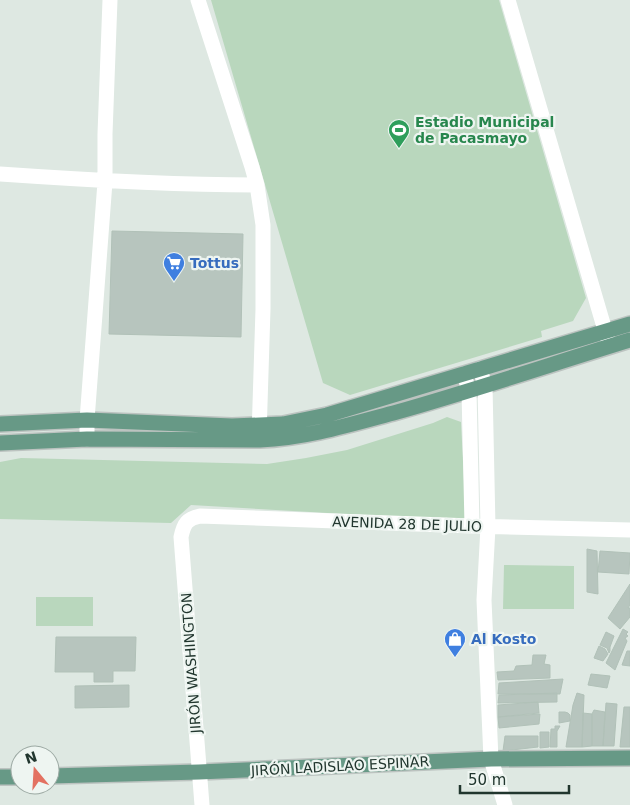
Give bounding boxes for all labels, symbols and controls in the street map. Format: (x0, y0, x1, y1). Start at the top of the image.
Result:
place label: Estadio Municipal de Pacasmayo (415, 114, 554, 146)
sports icon: Estadio Municipal de Pacasmayo (387, 118, 411, 149)
supermarket icon: Tottus (162, 251, 186, 282)
place label: Tottus (190, 255, 239, 271)
street label: AVENIDA 28 DE JULIO (332, 513, 482, 535)
street label: JIRÓN WASHINGTON (177, 592, 204, 735)
shop icon: Al Kosto (443, 627, 467, 658)
place label: Al Kosto (471, 631, 537, 647)
north arrow (10, 745, 60, 795)
text: N (23, 748, 39, 767)
street label: JIRÓN LADISLAO ESPINAR (249, 752, 430, 779)
scale bar (460, 762, 569, 794)
text: 50 m (468, 771, 506, 789)

